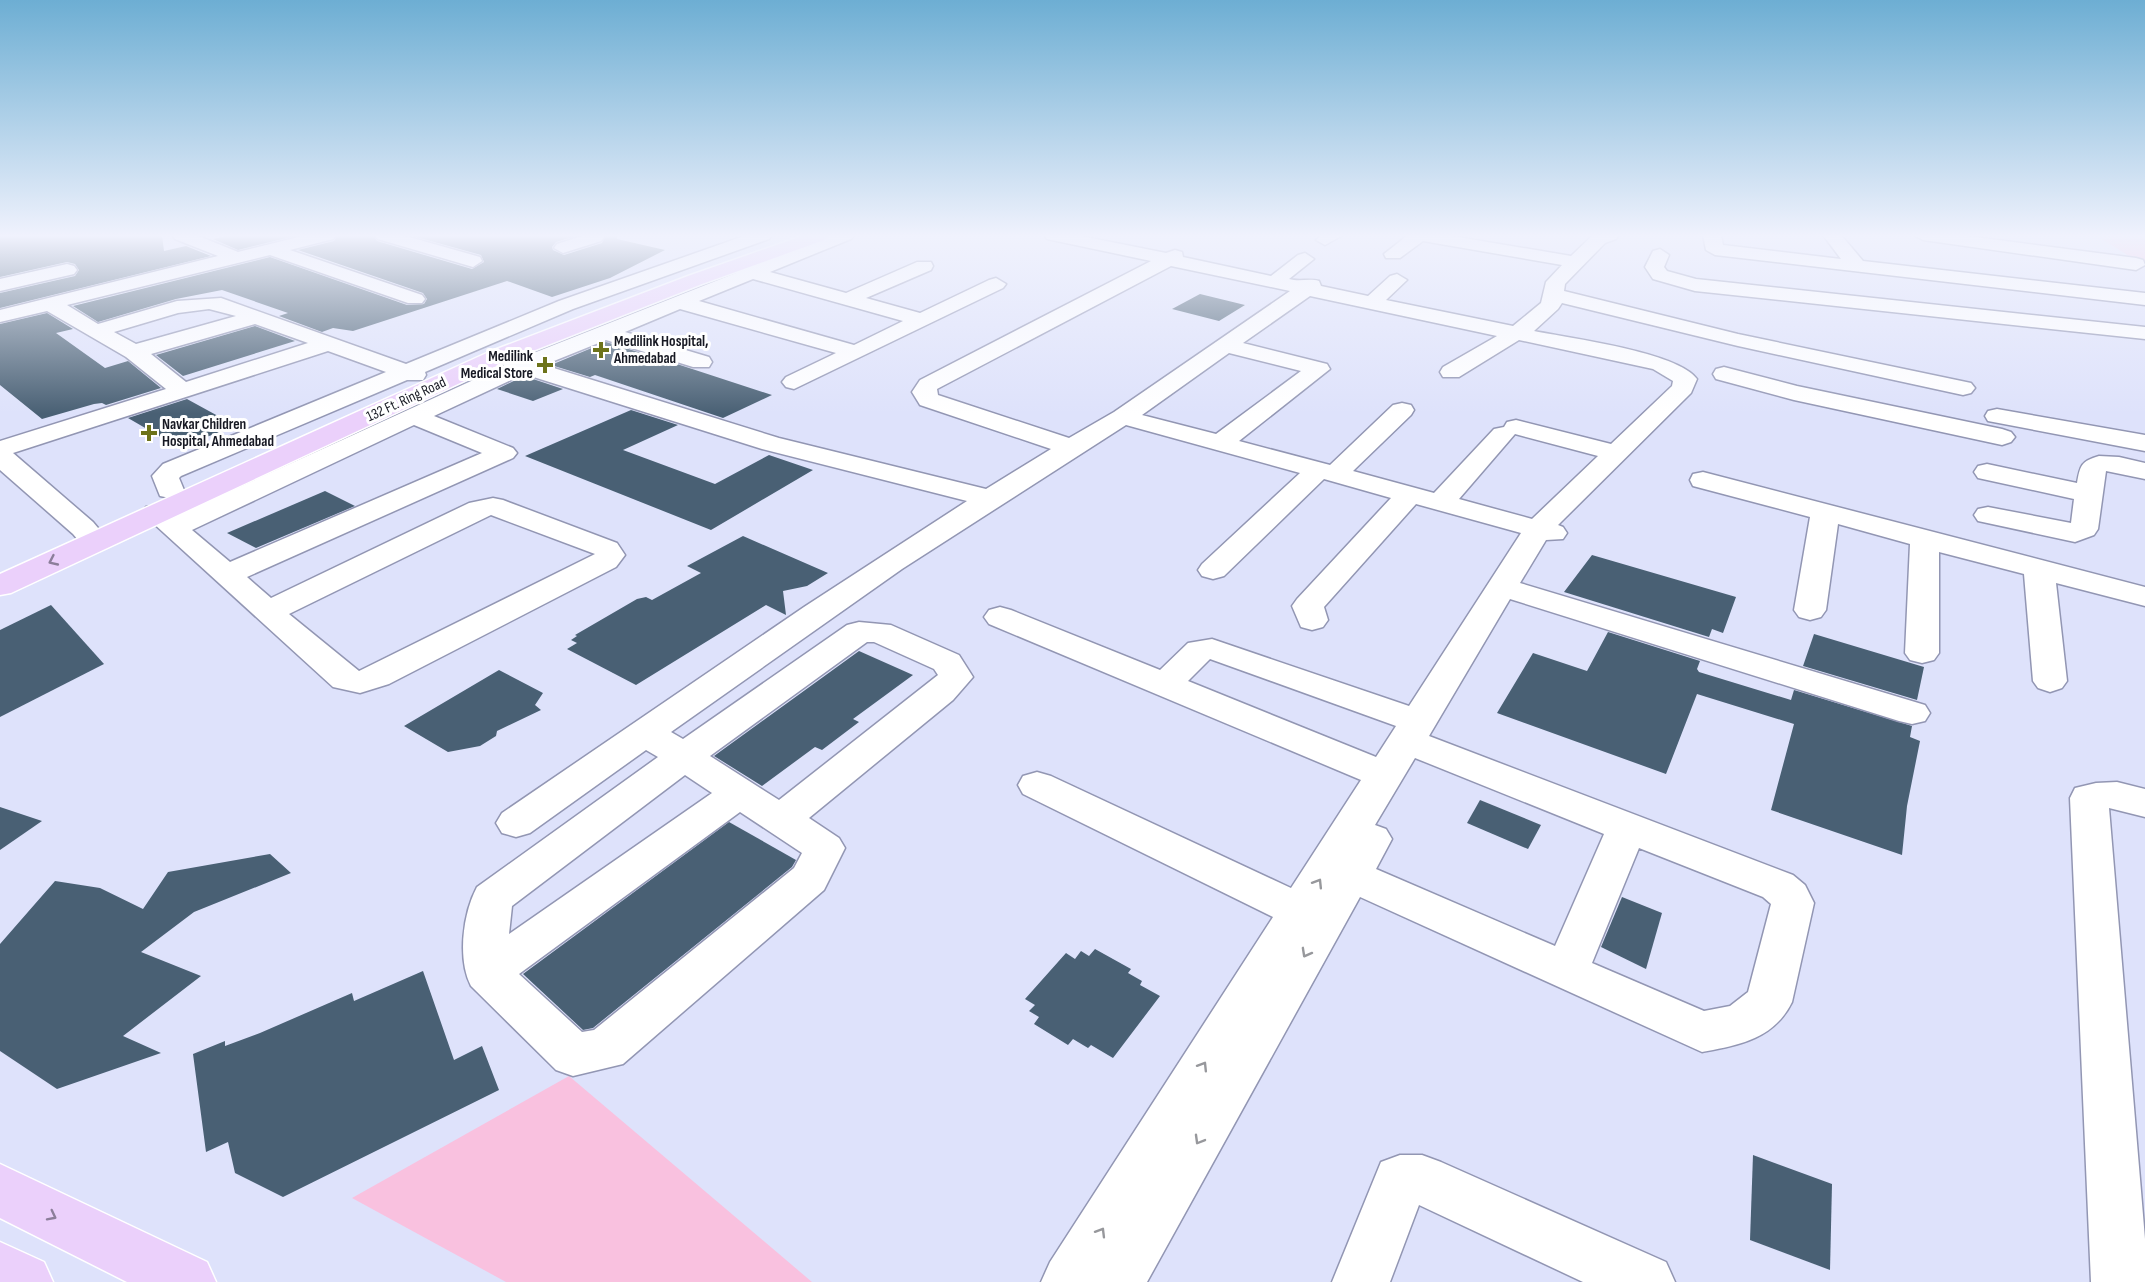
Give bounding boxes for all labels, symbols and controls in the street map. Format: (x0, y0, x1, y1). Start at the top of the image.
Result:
place label: Medilink Hospital, Ahmedabad (613, 332, 709, 368)
marker: Medilink Hospital, Ahmedabad (592, 341, 610, 359)
place label: Medilink Medical Store (461, 347, 534, 383)
marker: Medilink Medical Store (538, 358, 552, 372)
street label: 132 Ft. Ring Road (363, 373, 449, 426)
place label: Navkar Children Hospital, Ahmedabad (162, 415, 274, 451)
marker: Navkar Children Hospital, Ahmedabad (140, 424, 158, 442)
one-way arrow (48, 553, 59, 565)
one-way arrow (1310, 879, 1322, 889)
one-way arrow (1302, 946, 1313, 957)
one-way arrow (1195, 1062, 1207, 1072)
one-way arrow (1195, 1134, 1207, 1144)
one-way arrow (46, 1209, 57, 1221)
one-way arrow (1093, 1228, 1105, 1238)

